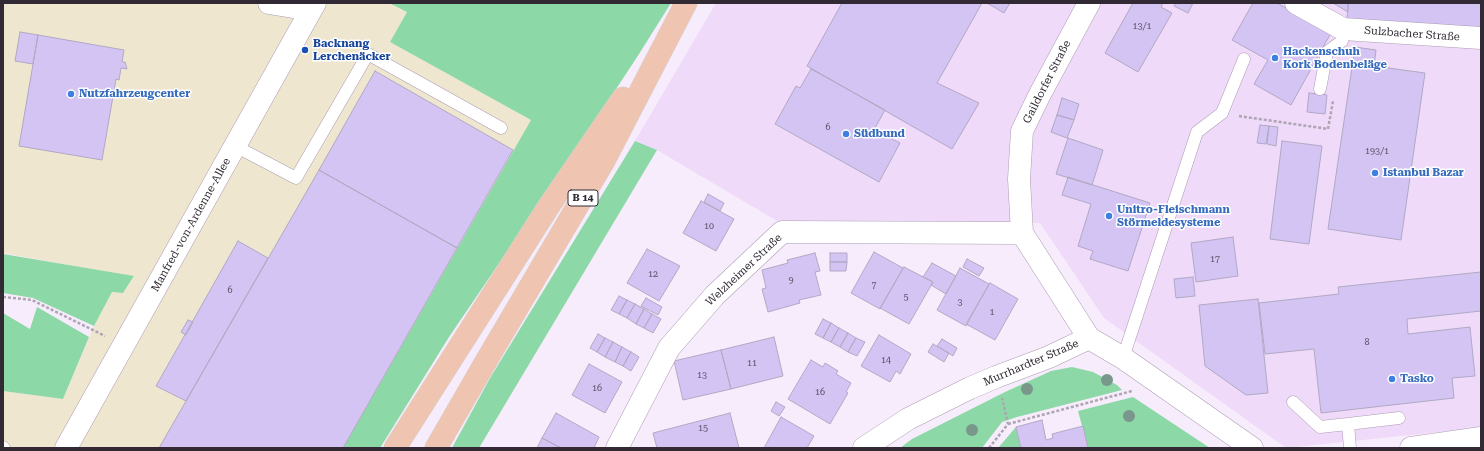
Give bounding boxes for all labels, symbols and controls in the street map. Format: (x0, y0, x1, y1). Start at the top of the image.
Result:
house number: 13/1 (1133, 21, 1151, 31)
street label: Sulzbacher Straße (1364, 24, 1460, 44)
place label: Backnang Lerchenäcker (313, 37, 390, 63)
street label: Gaildorfer Straße (1020, 38, 1074, 126)
marker: Backnang Lerchenäcker (300, 45, 310, 55)
place label: Hackenschuh Kork Bodenbeläge (1283, 45, 1387, 71)
marker: Hackenschuh Kork Bodenbeläge (1270, 53, 1280, 63)
place label: Nutzfahrzeugcenter (79, 87, 190, 101)
marker: Nutzfahrzeugcenter (66, 89, 76, 99)
house number: 6 (825, 122, 831, 132)
place label: Südbund (854, 127, 905, 141)
marker: Südbund (841, 129, 851, 139)
house number: 193/1 (1365, 146, 1389, 156)
street label: Manfred-von-Ardenne-Allee (149, 156, 233, 294)
place label: Istanbul Bazar (1383, 166, 1464, 180)
marker: Istanbul Bazar (1370, 168, 1380, 178)
road number: B 14 (568, 190, 598, 206)
place label: Unitro-Fleischmann Störmeldesysteme (1117, 203, 1230, 229)
marker: Unitro-Fleischmann Störmeldesysteme (1104, 211, 1114, 221)
house number: 10 (704, 221, 714, 231)
street label: Welzheimer Straße (703, 231, 785, 309)
house number: 17 (1210, 254, 1220, 264)
house number: 12 (648, 269, 658, 279)
house number: 9 (788, 275, 794, 285)
house number: 7 (871, 280, 877, 290)
house number: 6 (227, 285, 233, 295)
house number: 5 (903, 292, 909, 302)
house number: 3 (957, 297, 963, 307)
house number: 1 (989, 307, 995, 317)
street label: Murrhardter Straße (981, 337, 1081, 389)
house number: 8 (1364, 337, 1370, 347)
house number: 14 (881, 355, 891, 365)
house number: 11 (747, 358, 757, 368)
house number: 13 (697, 370, 707, 380)
place label: Tasko (1400, 372, 1434, 386)
marker: Tasko (1387, 374, 1397, 384)
house number: 16 (592, 383, 602, 393)
house number: 16 (815, 387, 825, 397)
house number: 15 (698, 423, 708, 433)

